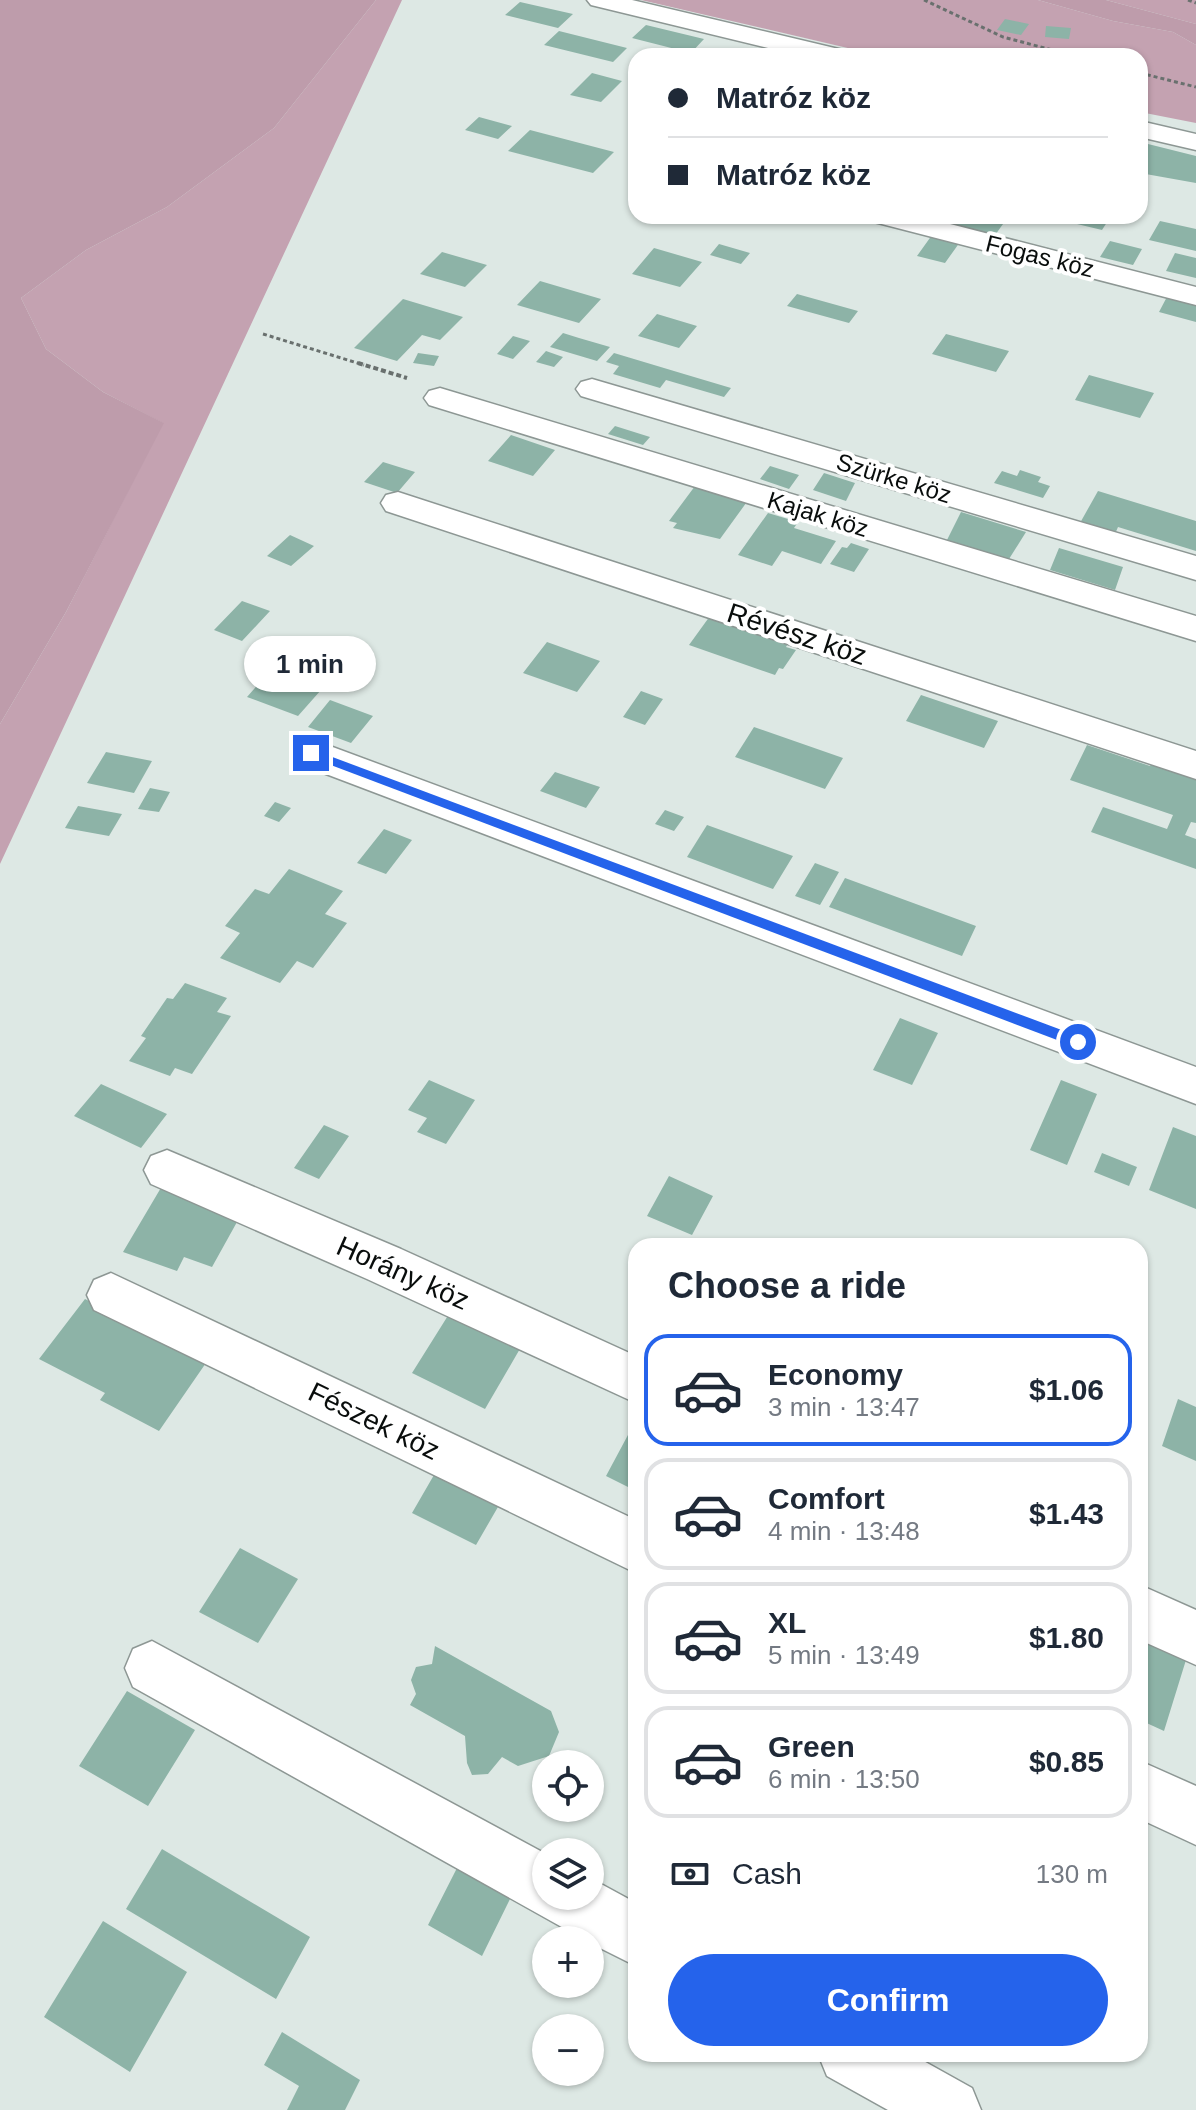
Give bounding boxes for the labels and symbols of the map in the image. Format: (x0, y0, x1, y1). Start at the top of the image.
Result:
street label: Fogas köz (983, 230, 1097, 282)
street label: Szürke köz (833, 448, 955, 508)
street label: Kajak köz (764, 486, 872, 542)
street label: Révész köz (723, 597, 871, 671)
callout: 1 min (245, 637, 377, 693)
route end (293, 735, 329, 771)
route start (1060, 1024, 1096, 1060)
street label: Horány köz (332, 1230, 474, 1316)
street label: Fészek köz (304, 1376, 444, 1466)

